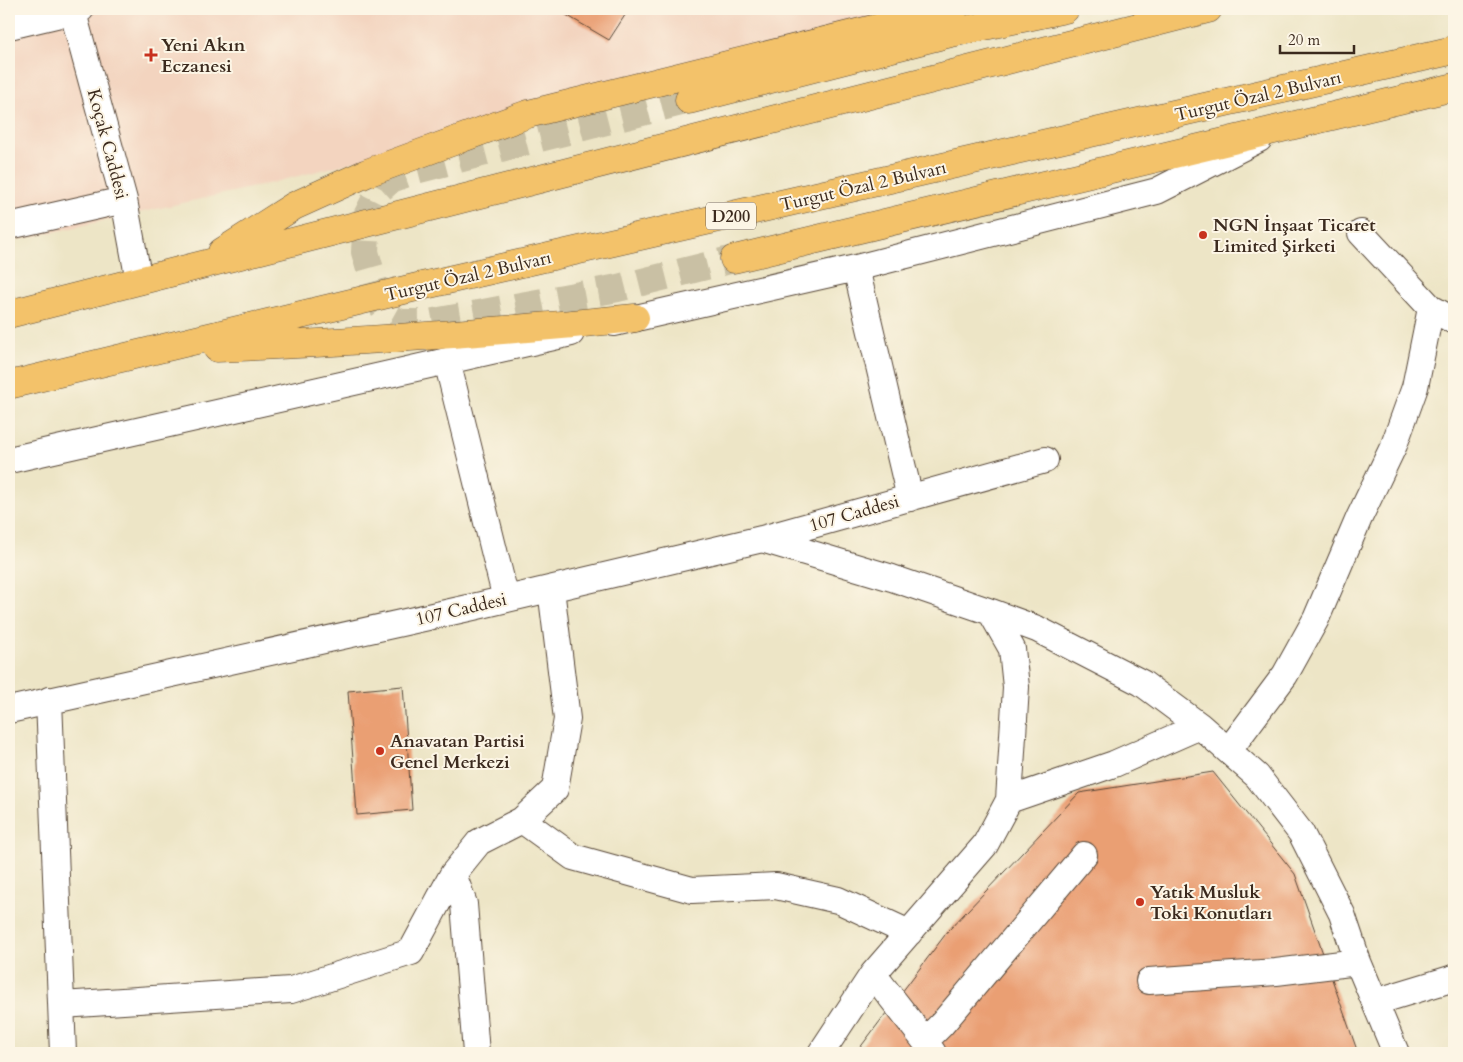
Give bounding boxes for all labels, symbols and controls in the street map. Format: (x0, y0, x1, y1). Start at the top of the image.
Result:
scale bar (1280, 22, 1354, 54)
text: 20 m (1288, 30, 1320, 50)
place label: Yeni Akın Eczanesi (161, 33, 246, 79)
marker: Yeni Akın Eczanesi (145, 49, 157, 61)
street label: Turgut Özal 2 Bulvarı (1172, 65, 1344, 128)
street label: Koçak Caddesi (81, 86, 134, 202)
street label: Turgut Özal 2 Bulvarı (777, 155, 949, 218)
road number: D200 (706, 202, 756, 230)
place label: NGN İnşaat Ticaret Limited Şirketi (1213, 213, 1376, 259)
marker: NGN İnşaat Ticaret Limited Şirketi (1197, 229, 1209, 241)
street label: Turgut Özal 2 Bulvarı (382, 245, 554, 308)
street label: 107 Caddesi (806, 489, 902, 538)
street label: 107 Caddesi (413, 587, 509, 632)
place label: Anavatan Partisi Genel Merkezi (390, 729, 525, 775)
marker: Anavatan Partisi Genel Merkezi (374, 745, 386, 757)
place label: Yatık Musluk Toki Konutları (1150, 880, 1272, 926)
marker: Yatık Musluk Toki Konutları (1134, 896, 1146, 908)

